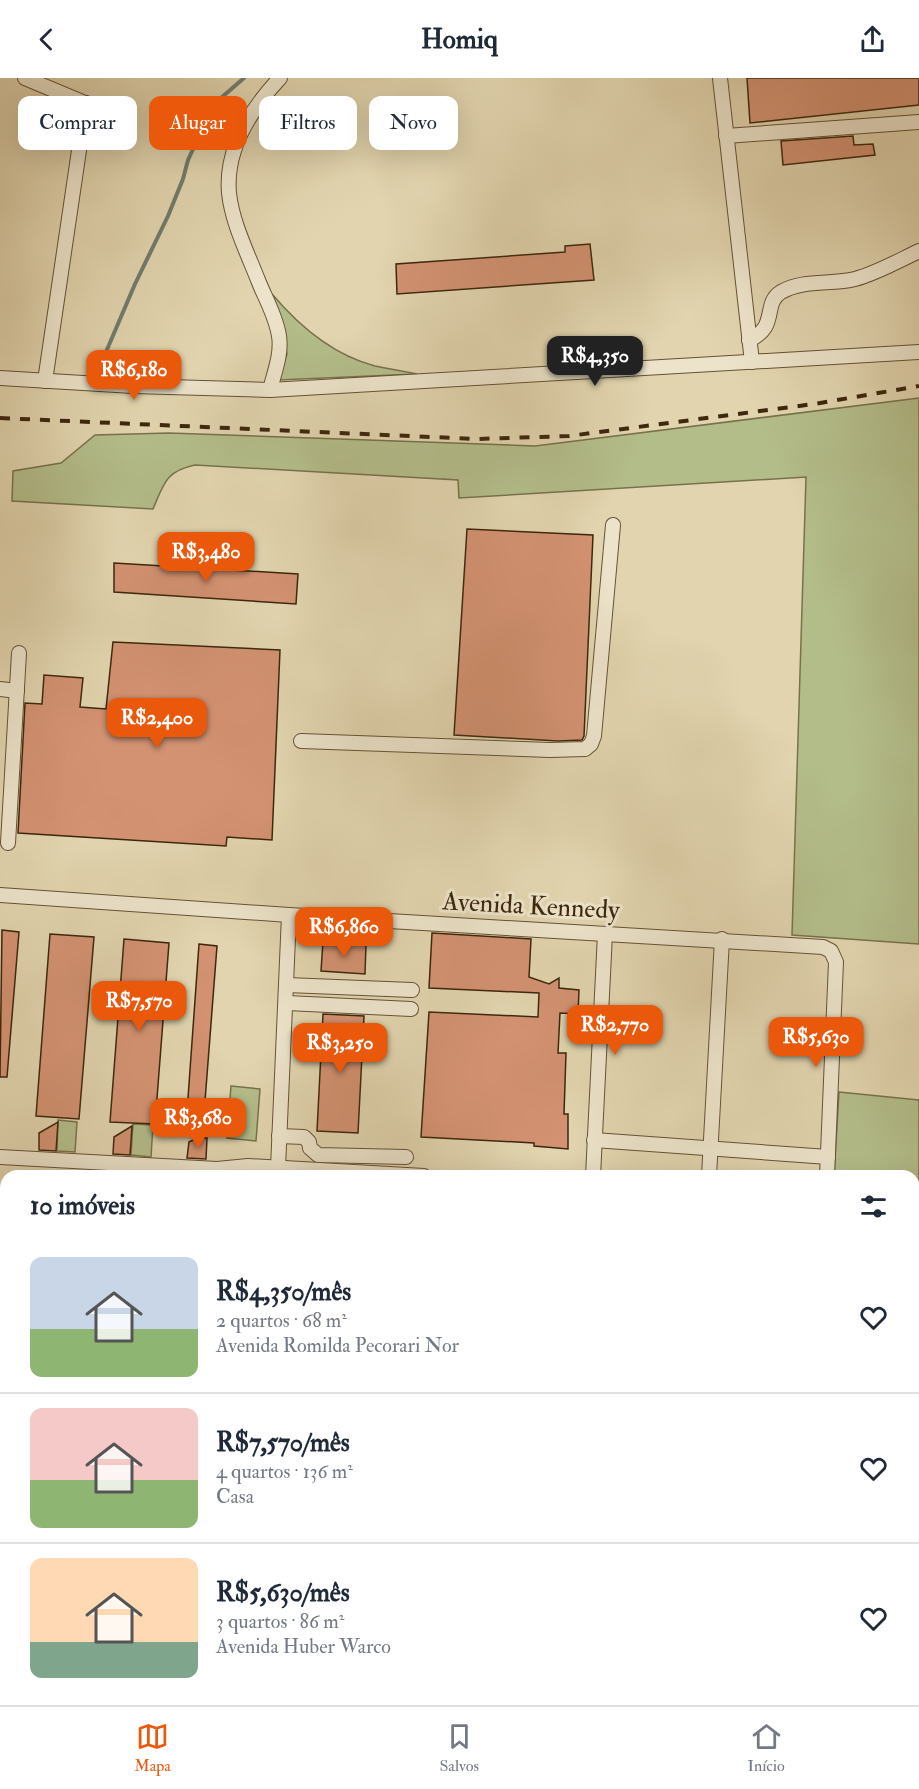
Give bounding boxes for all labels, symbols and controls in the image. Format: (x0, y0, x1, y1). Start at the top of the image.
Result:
icon: back (30, 23, 63, 56)
text: Homiq (421, 23, 498, 56)
icon: share (856, 23, 889, 56)
chip: Comprar (18, 96, 137, 150)
chip: Alugar (149, 96, 247, 150)
chip: Filtros (259, 96, 357, 150)
chip: Novo (369, 96, 458, 150)
pin: R$4,350 (540, 336, 650, 387)
text: R$4,350 (561, 343, 629, 368)
pin: R$6,180 (79, 350, 189, 401)
text: R$6,180 (100, 357, 168, 382)
pin: R$3,480 (151, 532, 261, 583)
text: R$3,480 (172, 539, 240, 564)
pin: R$2,400 (102, 698, 212, 749)
text: R$2,400 (121, 705, 193, 730)
street label: Avenida Kennedy (440, 885, 621, 927)
pin: R$6,860 (289, 907, 399, 958)
text: R$6,860 (309, 914, 379, 939)
pin: R$7,570 (84, 981, 194, 1032)
text: R$7,570 (105, 988, 173, 1013)
pin: R$2,770 (560, 1005, 670, 1056)
text: R$2,770 (581, 1012, 649, 1037)
pin: R$5,630 (761, 1017, 871, 1068)
pin: R$3,250 (285, 1023, 395, 1074)
text: R$5,630 (783, 1024, 849, 1049)
text: R$3,250 (306, 1030, 374, 1055)
pin: R$3,680 (143, 1098, 253, 1149)
text: R$3,680 (164, 1105, 232, 1130)
text: 10 imóveis (30, 1190, 135, 1222)
icon: filters (857, 1190, 890, 1223)
text: R$4,350/mês (216, 1276, 351, 1308)
icon: home (78, 1281, 150, 1353)
icon: heart (857, 1301, 890, 1334)
text: 2 quartos · 68 m² (216, 1308, 347, 1333)
text: Avenida Romilda Pecorari Nor (216, 1333, 459, 1358)
text: R$7,570/mês (216, 1427, 350, 1459)
icon: home (78, 1432, 150, 1504)
icon: heart (857, 1452, 890, 1485)
text: 4 quartos · 136 m² (216, 1459, 353, 1484)
text: Casa (216, 1484, 254, 1509)
text: R$5,630/mês (216, 1577, 350, 1609)
icon: home (78, 1582, 150, 1654)
icon: heart (857, 1602, 890, 1635)
text: 3 quartos · 86 m² (216, 1609, 344, 1634)
text: Avenida Huber Warco (216, 1634, 391, 1659)
tab: Mapa (134, 1720, 171, 1776)
tab: Salvos (439, 1720, 479, 1776)
tab: Início (747, 1720, 785, 1776)

